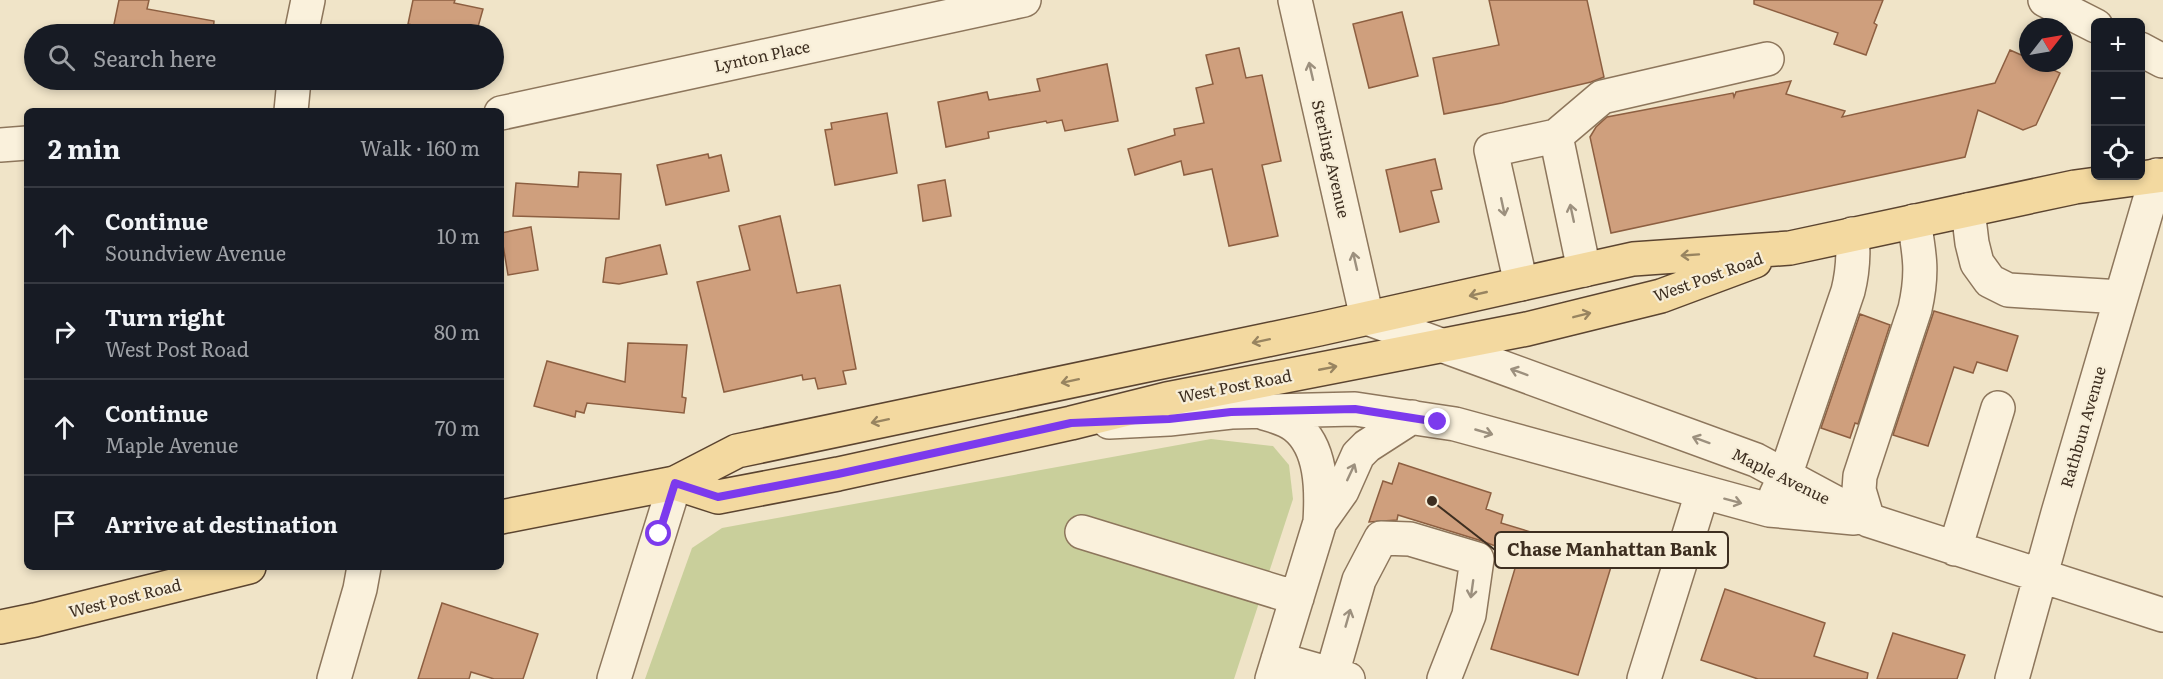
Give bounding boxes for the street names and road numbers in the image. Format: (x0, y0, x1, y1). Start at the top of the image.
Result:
street label: Lynton Place (712, 33, 812, 77)
street label: Sterling Avenue (1307, 97, 1357, 220)
street label: West Post Road (1649, 245, 1766, 307)
street label: West Post Road (1176, 362, 1294, 408)
street label: Rathbun Avenue (2053, 363, 2111, 491)
street label: Maple Avenue (1728, 441, 1835, 509)
street label: West Post Road (66, 571, 184, 623)

